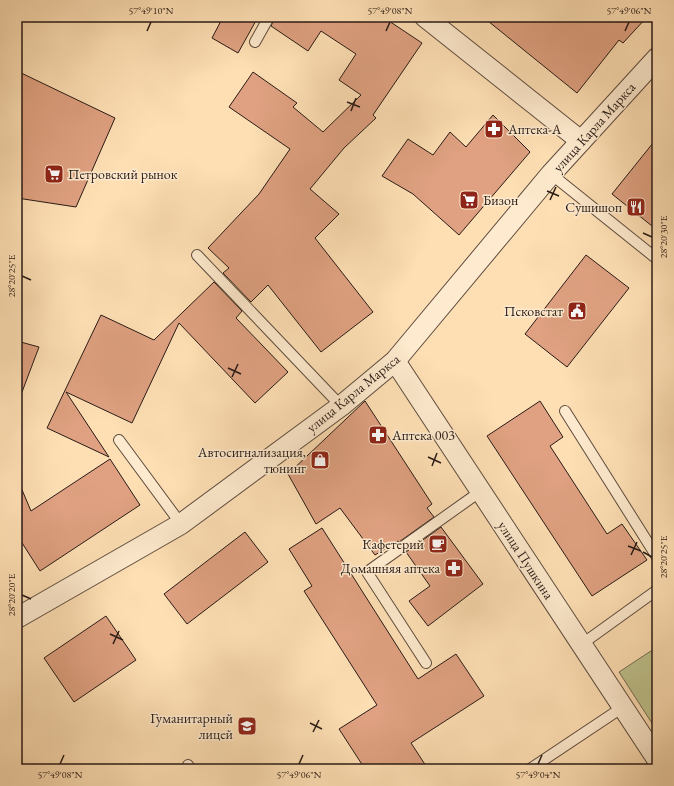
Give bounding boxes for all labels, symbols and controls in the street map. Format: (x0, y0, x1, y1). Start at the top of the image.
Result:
text: 57°49'10"N (129, 4, 174, 17)
text: 57°49'08"N (368, 4, 413, 17)
text: 57°49'06"N (607, 4, 652, 17)
street label: улица Карла Маркса (549, 78, 639, 176)
pharmacy icon: Аптека-А (483, 118, 505, 140)
place label: Аптека-А (507, 120, 562, 138)
supermarket icon: Петровский рынок (43, 163, 65, 185)
place label: Петровский рынок (68, 165, 178, 183)
supermarket icon: Бизон (458, 189, 480, 211)
place label: Бизон (483, 191, 518, 209)
restaurant icon: Сушишоп (625, 196, 647, 218)
place label: Сушишоп (565, 198, 622, 216)
text: 28°20'30"E (657, 215, 670, 258)
text: 28°20'25"E (5, 254, 18, 297)
public building icon: Псковстат (566, 300, 588, 322)
place label: Псковстат (504, 302, 563, 320)
street label: улица Карла Маркса (303, 350, 404, 436)
pharmacy icon: Аптека 003 (367, 424, 389, 446)
place label: Аптека 003 (391, 426, 455, 444)
place label: Автосигнализация, тюнинг (197, 443, 306, 477)
shop icon: Автосигнализация, тюнинг (309, 449, 331, 471)
street label: улица Пушкина (494, 517, 558, 603)
cafe icon: Кафетерий (427, 533, 449, 555)
place label: Кафетерий (362, 535, 425, 553)
text: 28°20'25"E (657, 535, 670, 578)
pharmacy icon: Домашняя аптека (443, 557, 465, 579)
place label: Домашняя аптека (341, 559, 440, 577)
text: 28°20'20"E (5, 573, 18, 616)
place label: Гуманитарный лицей (150, 709, 234, 743)
school or university icon: Гуманитарный лицей (236, 715, 258, 737)
text: 57°49'08"N (38, 768, 83, 781)
text: 57°49'06"N (277, 768, 322, 781)
text: 57°49'04"N (516, 768, 561, 781)

